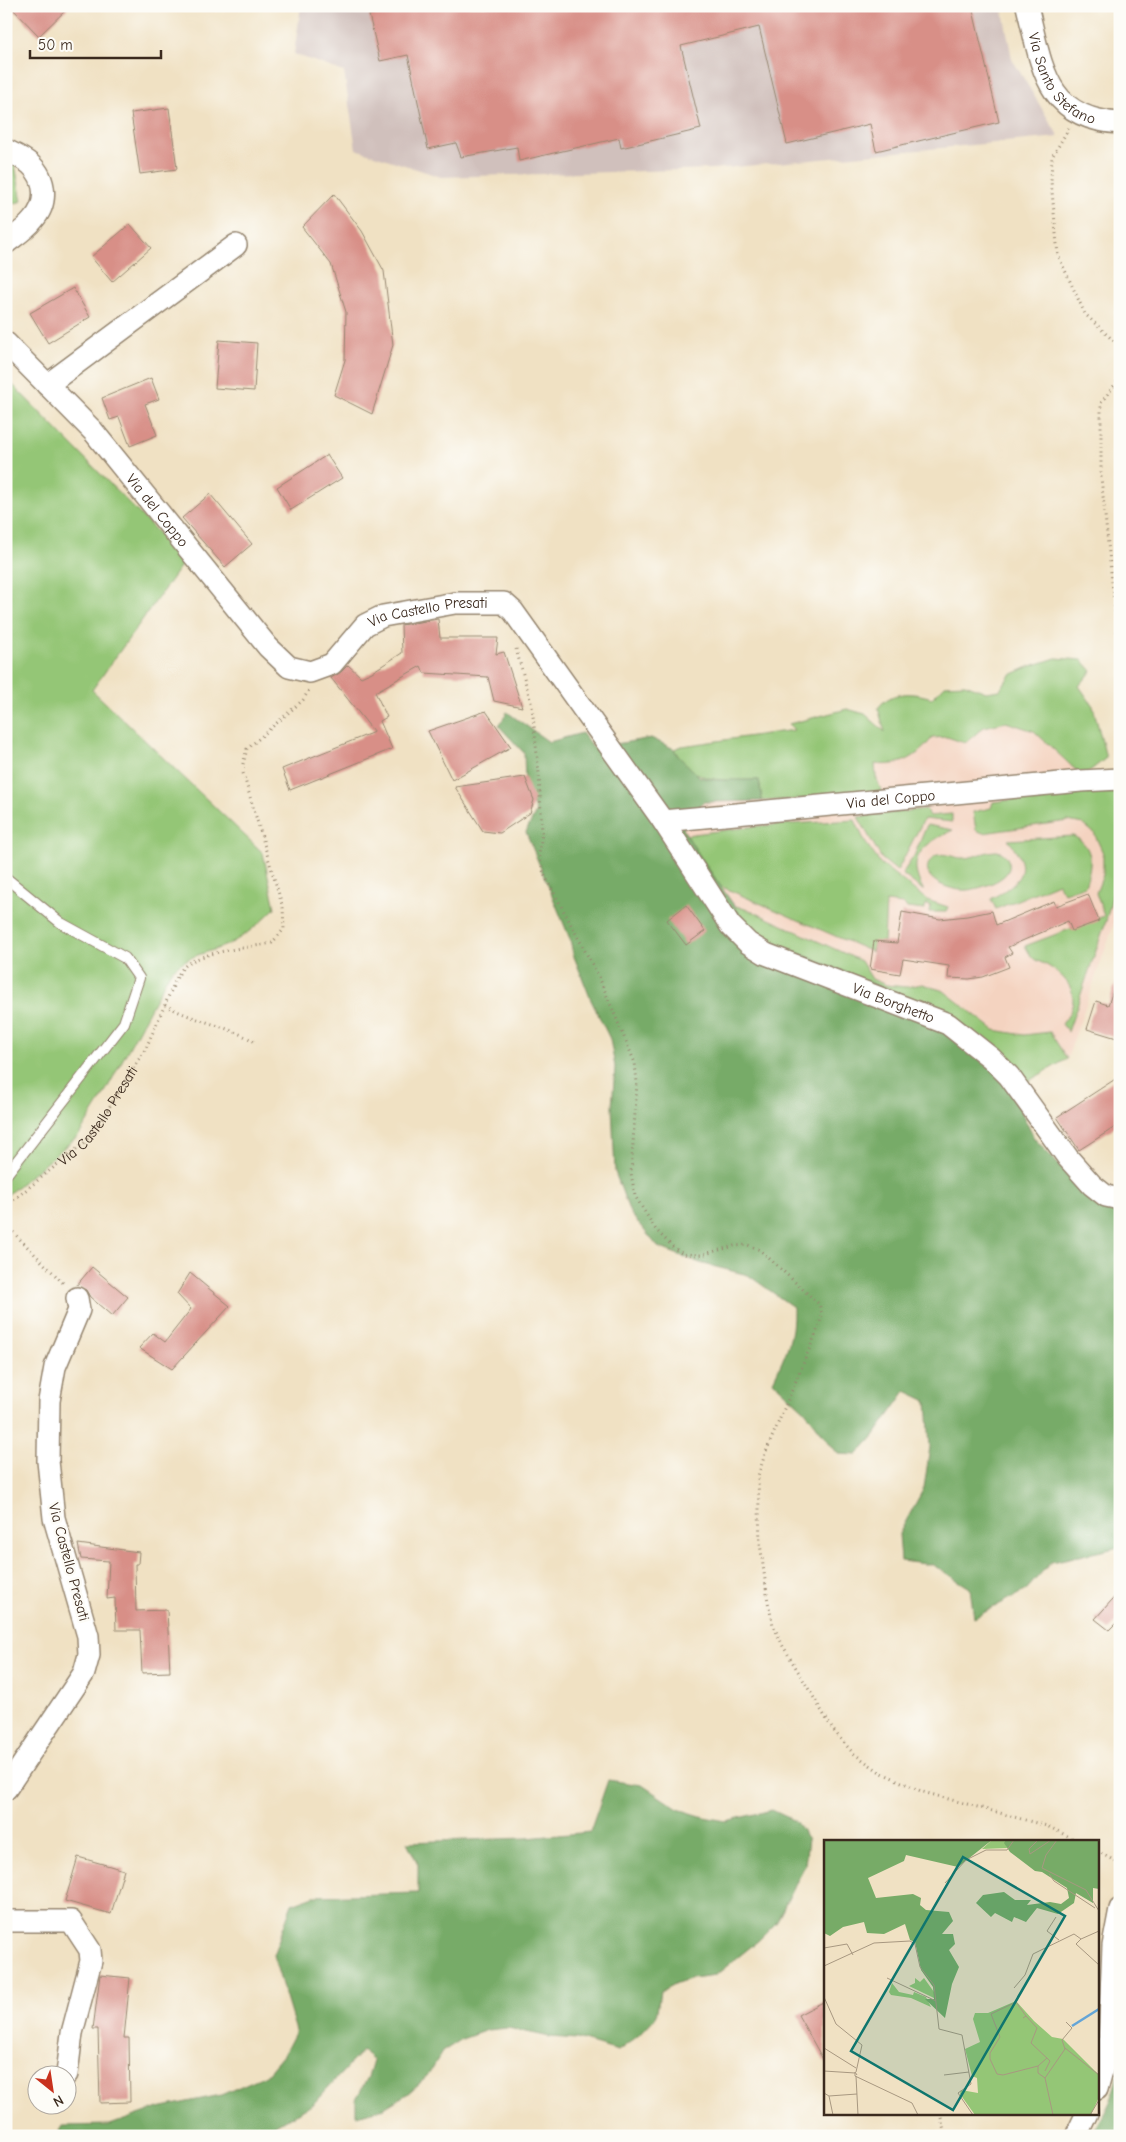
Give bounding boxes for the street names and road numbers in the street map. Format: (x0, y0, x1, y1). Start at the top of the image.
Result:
street label: Via Santo Stefano (1025, 31, 1098, 128)
street label: Via del Coppo (122, 470, 192, 551)
street label: Via Castello Presati (365, 594, 488, 631)
street label: Via del Coppo (846, 786, 936, 812)
street label: Via Borghetto (850, 979, 937, 1027)
street label: Via Castello Presati (54, 1063, 142, 1170)
street label: Via Castello Presati (45, 1501, 93, 1623)

